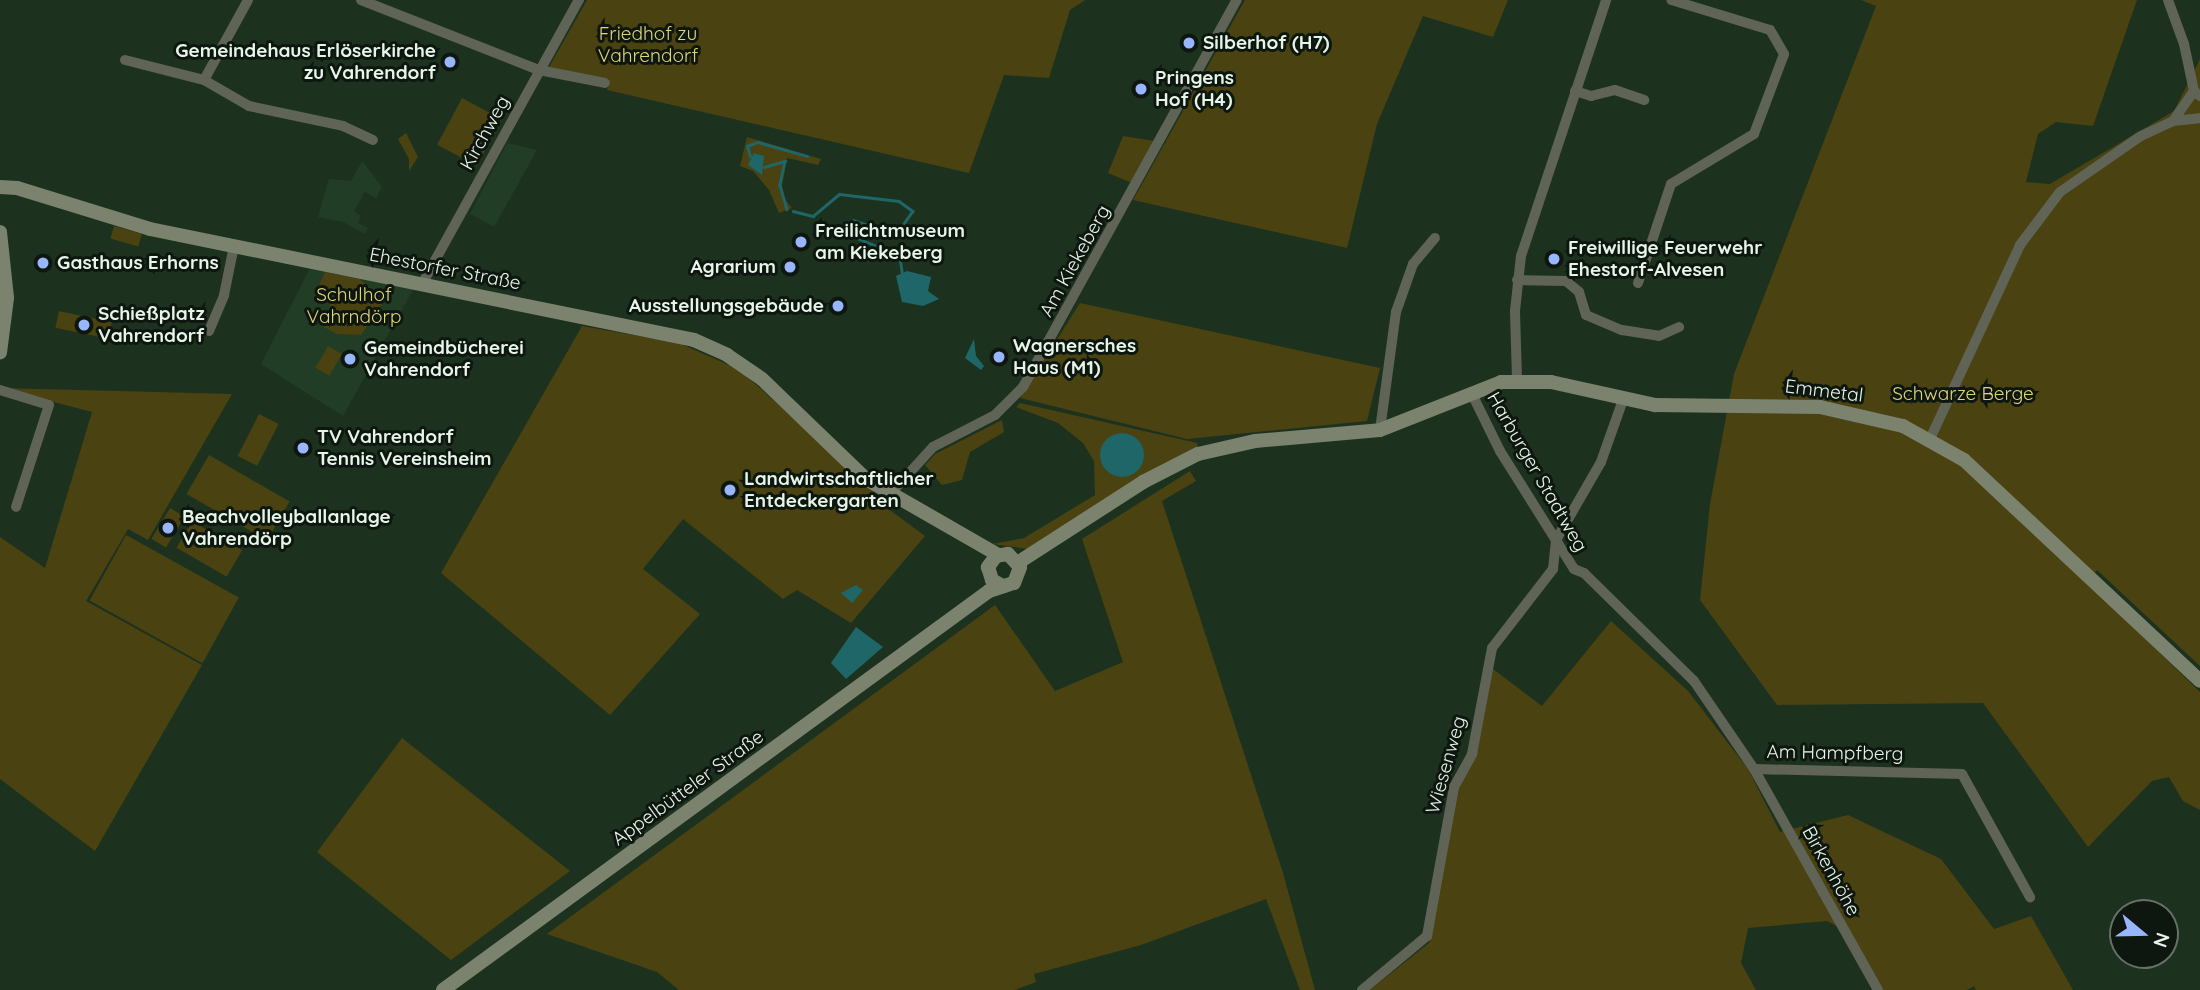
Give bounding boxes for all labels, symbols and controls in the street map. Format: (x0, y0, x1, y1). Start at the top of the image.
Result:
park label: Friedhof zu Vahrendorf (598, 23, 698, 67)
place label: Silberhof (H7) (1203, 32, 1330, 54)
marker: Silberhof (H7) (1181, 35, 1197, 51)
place label: Gemeindehaus Erlöserkirche zu Vahrendorf (175, 40, 436, 84)
marker: Gemeindehaus Erlöserkirche zu Vahrendorf (442, 54, 458, 70)
place label: Pringens Hof (H4) (1155, 67, 1234, 111)
marker: Pringens Hof (H4) (1133, 81, 1149, 97)
street label: Kirchweg (455, 92, 515, 174)
street label: Am Kiekeberg (1035, 201, 1115, 321)
place label: Freilichtmuseum am Kiekeberg (815, 220, 965, 264)
marker: Freilichtmuseum am Kiekeberg (793, 234, 809, 250)
place label: Freiwillige Feuerwehr Ehestorf-Alvesen (1568, 237, 1762, 281)
street label: Ehestorfer Straße (367, 243, 523, 295)
marker: Freiwillige Feuerwehr Ehestorf-Alvesen (1546, 251, 1562, 267)
place label: Gasthaus Erhorns (57, 252, 219, 274)
marker: Gasthaus Erhorns (35, 255, 51, 271)
place label: Agrarium (690, 256, 776, 278)
marker: Agrarium (782, 259, 798, 275)
park label: Schulhof Vahrndörp (307, 284, 401, 328)
place label: Ausstellungsgebäude (629, 295, 824, 317)
marker: Ausstellungsgebäude (830, 298, 846, 314)
place label: Schießplatz Vahrendorf (98, 303, 205, 347)
marker: Schießplatz Vahrendorf (76, 317, 92, 333)
place label: Wagnersches Haus (M1) (1013, 335, 1136, 379)
place label: Gemeindbücherei Vahrendorf (364, 337, 524, 381)
marker: Wagnersches Haus (M1) (991, 349, 1007, 365)
marker: Gemeindbücherei Vahrendorf (342, 351, 358, 367)
street label: Emmetal (1784, 375, 1864, 407)
park label: Schwarze Berge (1892, 383, 2034, 405)
street label: Harburger Stadtweg (1482, 388, 1592, 556)
place label: TV Vahrendorf Tennis Vereinsheim (317, 426, 491, 470)
marker: TV Vahrendorf Tennis Vereinsheim (295, 440, 311, 456)
place label: Landwirtschaftlicher Entdeckergarten (744, 468, 934, 512)
marker: Landwirtschaftlicher Entdeckergarten (722, 482, 738, 498)
place label: Beachvolleyballanlage Vahrendörp (182, 506, 391, 550)
marker: Beachvolleyballanlage Vahrendörp (160, 520, 176, 536)
street label: Wiesenweg (1421, 714, 1471, 816)
street label: Appelbütteler Straße (608, 725, 768, 851)
street label: Am Hampfberg (1766, 740, 1904, 766)
street label: Birkenhöhe (1797, 822, 1865, 920)
north arrow (2109, 899, 2179, 969)
text: N (2148, 930, 2176, 951)

